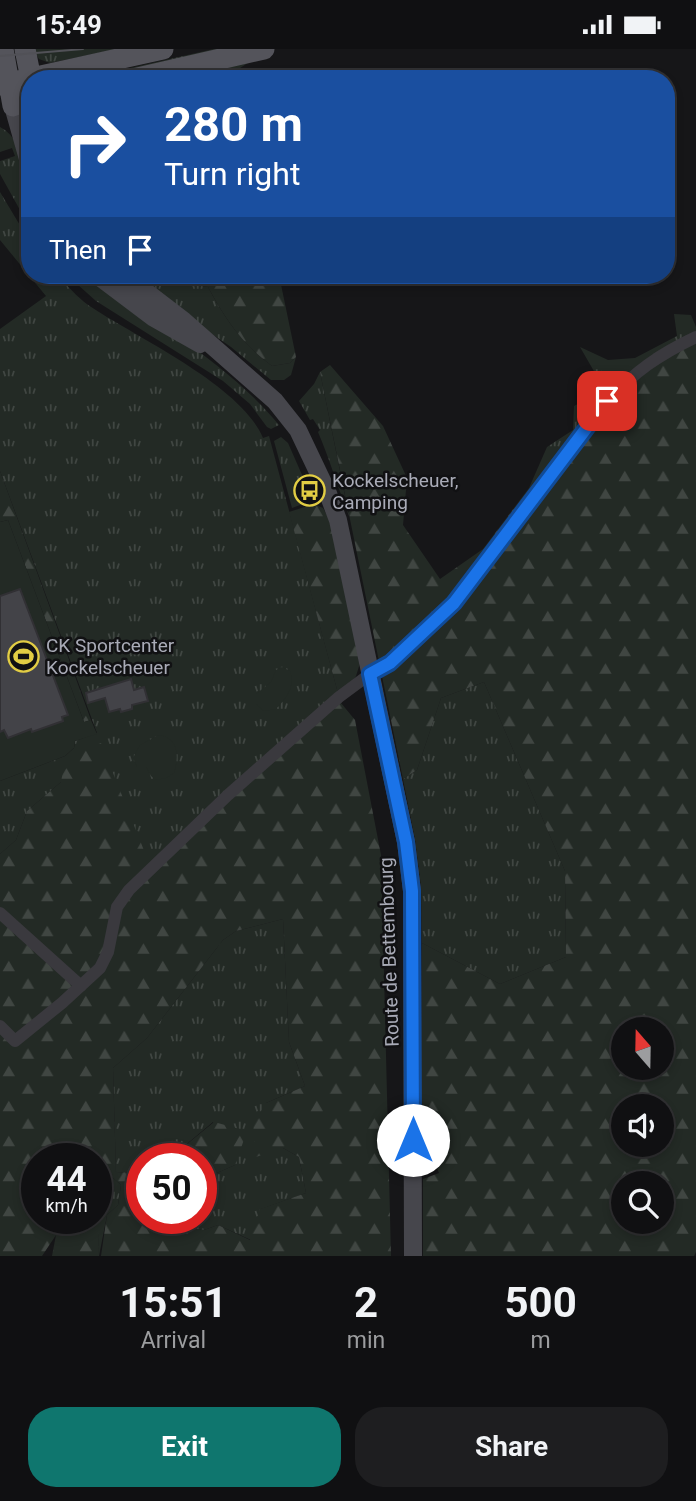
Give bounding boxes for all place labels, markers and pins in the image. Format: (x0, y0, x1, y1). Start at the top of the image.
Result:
pin (577, 371, 637, 431)
place label: Kockelscheuer, Camping (332, 469, 458, 514)
bus stop icon: Kockelscheuer, Camping (292, 474, 326, 508)
place label: CK Sportcenter Kockelscheuer (46, 634, 175, 679)
sports icon: CK Sportcenter Kockelscheuer (6, 639, 40, 673)

